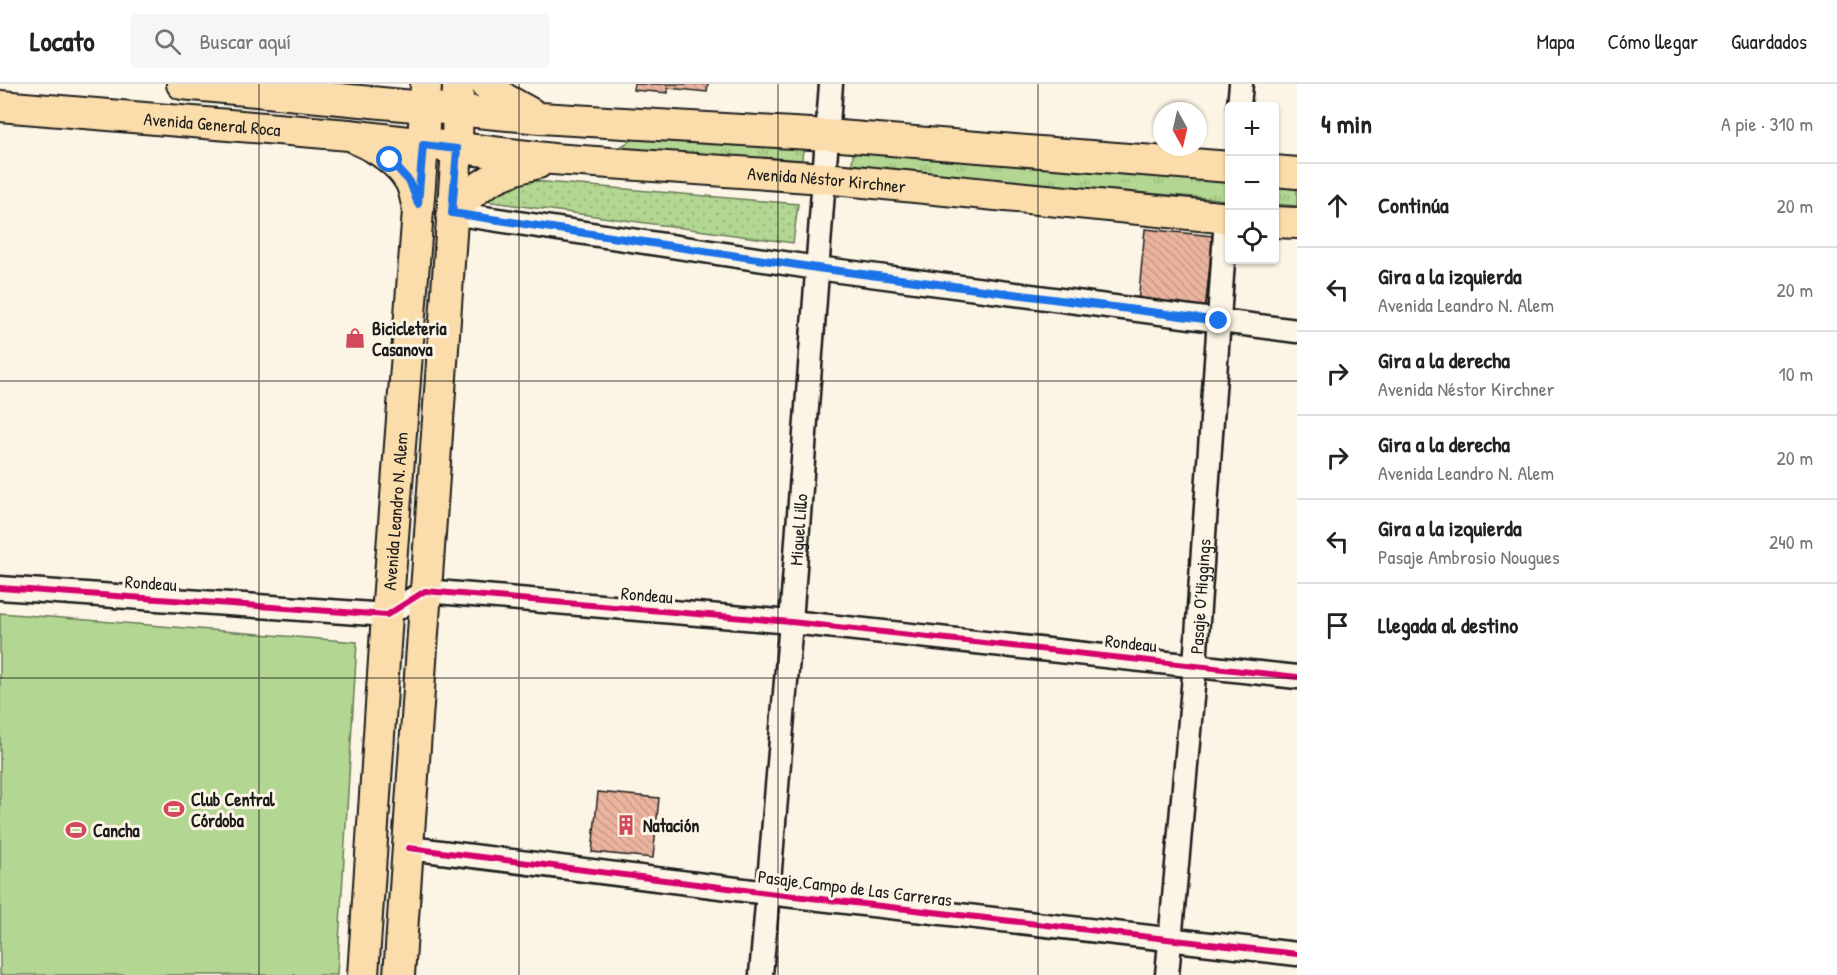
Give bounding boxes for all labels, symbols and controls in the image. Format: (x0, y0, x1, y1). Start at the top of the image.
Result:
search box (130, 14, 550, 68)
text: Locato (30, 22, 94, 60)
icon: search (151, 25, 184, 58)
text: Buscar aquí (199, 26, 291, 56)
text: Mapa (1536, 27, 1574, 56)
text: Cómo llegar (1607, 27, 1698, 56)
text: Guardados (1731, 27, 1807, 56)
north arrow (1153, 102, 1207, 156)
map controls (1225, 102, 1279, 264)
button: + (1225, 102, 1279, 156)
street label: Avenida General Roca (143, 106, 282, 142)
text: 4 min (1321, 106, 1372, 141)
text: A pie · 310 m (1721, 110, 1813, 137)
route start (376, 146, 402, 172)
button: − (1225, 156, 1279, 210)
street label: Avenida Néstor Kirchner (747, 160, 907, 199)
icon: ahead (1321, 189, 1354, 222)
text: Continúa (1378, 190, 1449, 220)
text: 20 m (1776, 192, 1813, 219)
button: locate (1225, 210, 1279, 264)
text: Gira a la izquierda (1378, 261, 1522, 291)
icon: left (1321, 273, 1354, 306)
text: 20 m (1776, 276, 1813, 303)
text: Avenida Leandro N. Alem (1378, 291, 1554, 318)
route end (1205, 307, 1231, 333)
place label: Bicicleteria Casanova (372, 316, 447, 362)
shop icon: Bicicleteria Casanova (343, 326, 367, 350)
text: Gira a la derecha (1378, 345, 1510, 375)
icon: right (1321, 357, 1354, 390)
text: 10 m (1779, 360, 1813, 387)
text: Avenida Néstor Kirchner (1378, 375, 1555, 402)
text: Gira a la derecha (1378, 429, 1510, 459)
street label: Avenida Leandro N. Alem (376, 431, 413, 591)
icon: right (1321, 441, 1354, 474)
text: 20 m (1776, 444, 1813, 471)
text: Avenida Leandro N. Alem (1378, 459, 1554, 486)
street label: Miguel Lillo (783, 493, 813, 566)
text: Gira a la izquierda (1378, 513, 1522, 543)
icon: left (1321, 525, 1354, 558)
text: 240 m (1769, 528, 1813, 555)
street label: Pasaje O´Higgings (1183, 538, 1216, 655)
text: Pasaje Ambrosio Nougues (1378, 543, 1560, 570)
street label: Rondeau (124, 569, 178, 597)
street label: Rondeau (620, 580, 674, 610)
icon: arrive (1321, 609, 1354, 642)
text: Llegada al destino (1378, 610, 1518, 640)
street label: Rondeau (1104, 628, 1158, 658)
place label: Club Central Córdoba (191, 787, 276, 833)
sports icon: Club Central Córdoba (162, 797, 186, 821)
building icon: Natación (614, 813, 638, 837)
place label: Natación (643, 813, 699, 838)
sports icon: Cancha (64, 818, 88, 842)
place label: Cancha (93, 818, 141, 843)
street label: Pasaje Campo de Las Carreras (756, 864, 954, 912)

